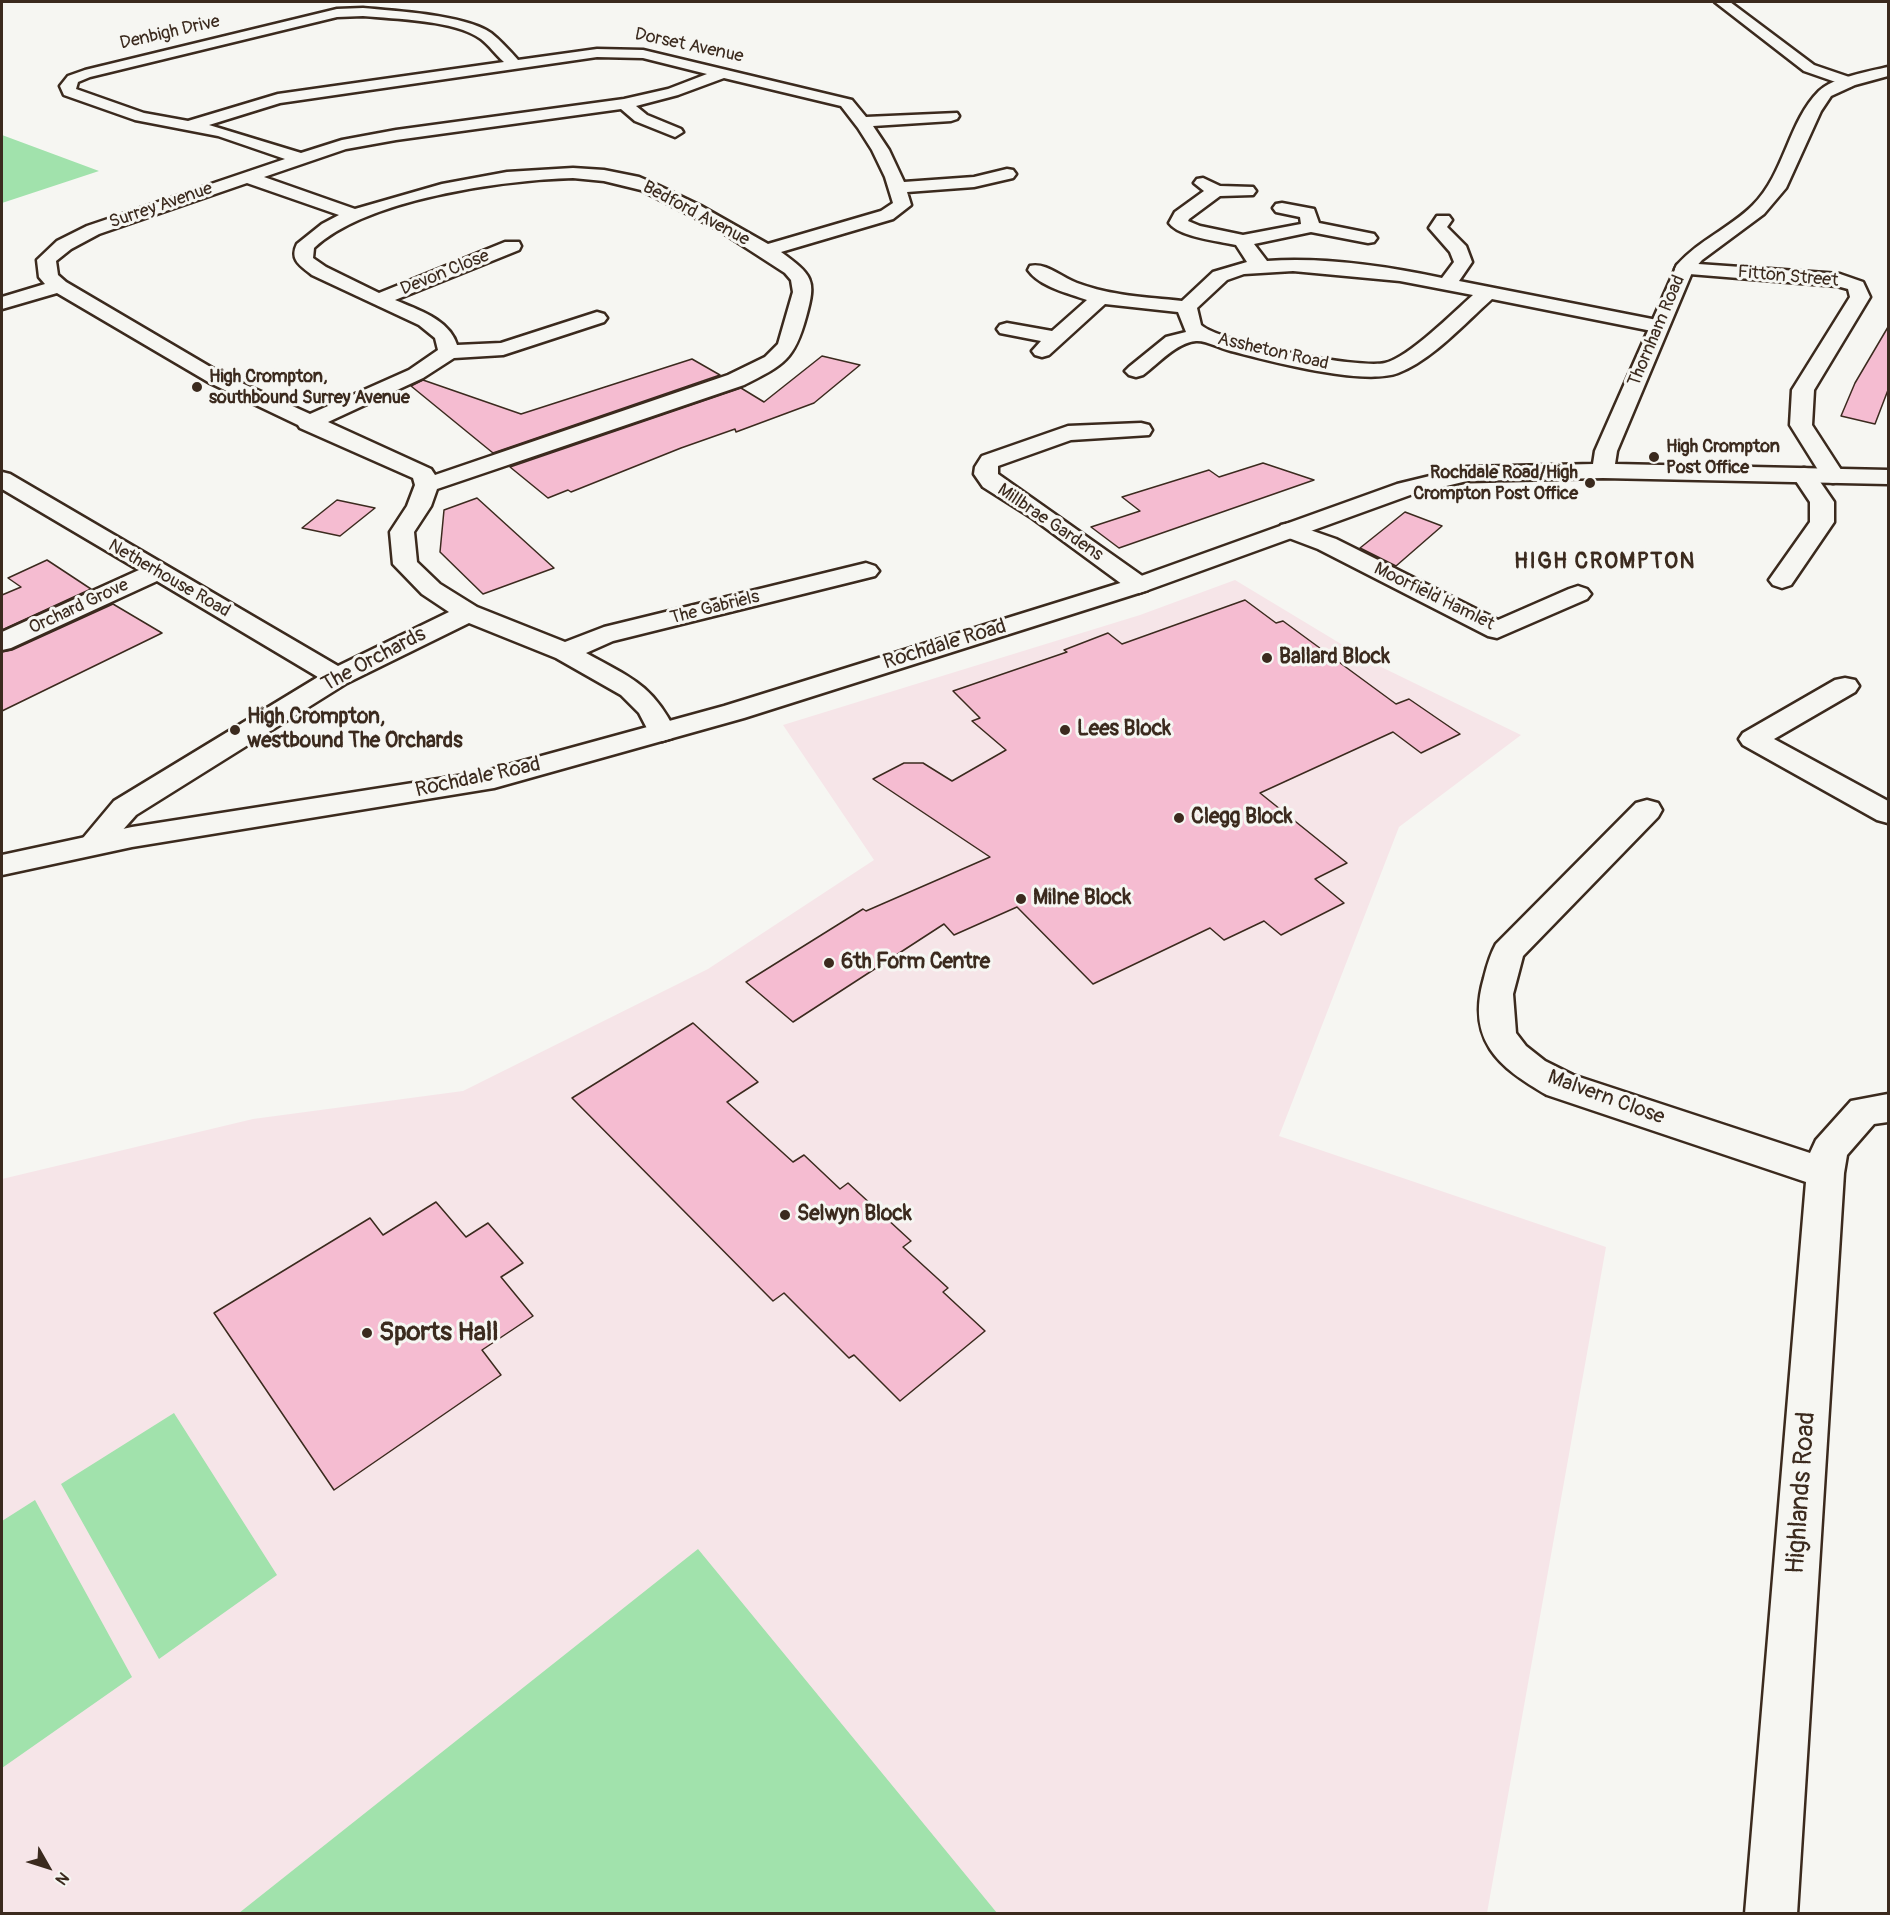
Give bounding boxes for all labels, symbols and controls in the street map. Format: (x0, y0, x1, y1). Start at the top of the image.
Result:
street label: Denbigh Drive (118, 11, 222, 55)
street label: Dorset Avenue (633, 24, 745, 68)
street label: Bedford Avenue (639, 177, 753, 251)
street label: Surrey Avenue (107, 178, 215, 234)
street label: Devon Close (397, 245, 493, 301)
street label: Fitton Street (1737, 262, 1839, 292)
street label: Thornham Road (1624, 272, 1690, 390)
street label: Assheton Road (1215, 329, 1331, 375)
place label: High Crompton, southbound Surrey Avenue (209, 366, 410, 409)
marker: High Crompton, southbound Surrey Avenue (190, 380, 204, 394)
place label: High Crompton Post Office (1666, 436, 1780, 478)
marker: High Crompton Post Office (1647, 450, 1661, 464)
place label: Rochdale Road/High Crompton Post Office (1413, 462, 1578, 504)
marker: Rochdale Road/High Crompton Post Office (1583, 476, 1597, 490)
street label: Millbrae Gardens (993, 480, 1107, 566)
street label: Netherhouse Road (104, 535, 234, 623)
district label: HIGH CROMPTON (1514, 549, 1696, 575)
street label: Moorfield Hamlet (1370, 559, 1498, 635)
street label: Orchard Grove (26, 575, 132, 639)
street label: The Gabriels (668, 586, 762, 630)
street label: Rochdale Road (880, 614, 1010, 676)
street label: The Orchards (318, 622, 430, 698)
place label: Ballard Block (1279, 645, 1390, 671)
marker: Ballard Block (1260, 651, 1274, 665)
place label: High Crompton, westbound The Orchards (247, 705, 463, 755)
place label: Lees Block (1077, 717, 1171, 743)
marker: High Crompton, westbound The Orchards (228, 723, 242, 737)
marker: Lees Block (1058, 723, 1072, 737)
street label: Rochdale Road (413, 752, 543, 804)
place label: Clegg Block (1191, 805, 1293, 831)
marker: Clegg Block (1172, 811, 1186, 825)
place label: Milne Block (1033, 886, 1131, 912)
marker: Milne Block (1014, 892, 1028, 906)
place label: 6th Form Centre (841, 950, 990, 976)
marker: 6th Form Centre (822, 956, 836, 970)
street label: Malvern Close (1544, 1065, 1668, 1131)
place label: Selwyn Block (797, 1202, 912, 1228)
marker: Selwyn Block (778, 1208, 792, 1222)
place label: Sports Hall (379, 1317, 498, 1349)
marker: Sports Hall (360, 1326, 374, 1340)
street label: Highlands Road (1781, 1411, 1823, 1575)
north arrow (18, 1837, 78, 1897)
text: N (51, 1868, 73, 1889)

